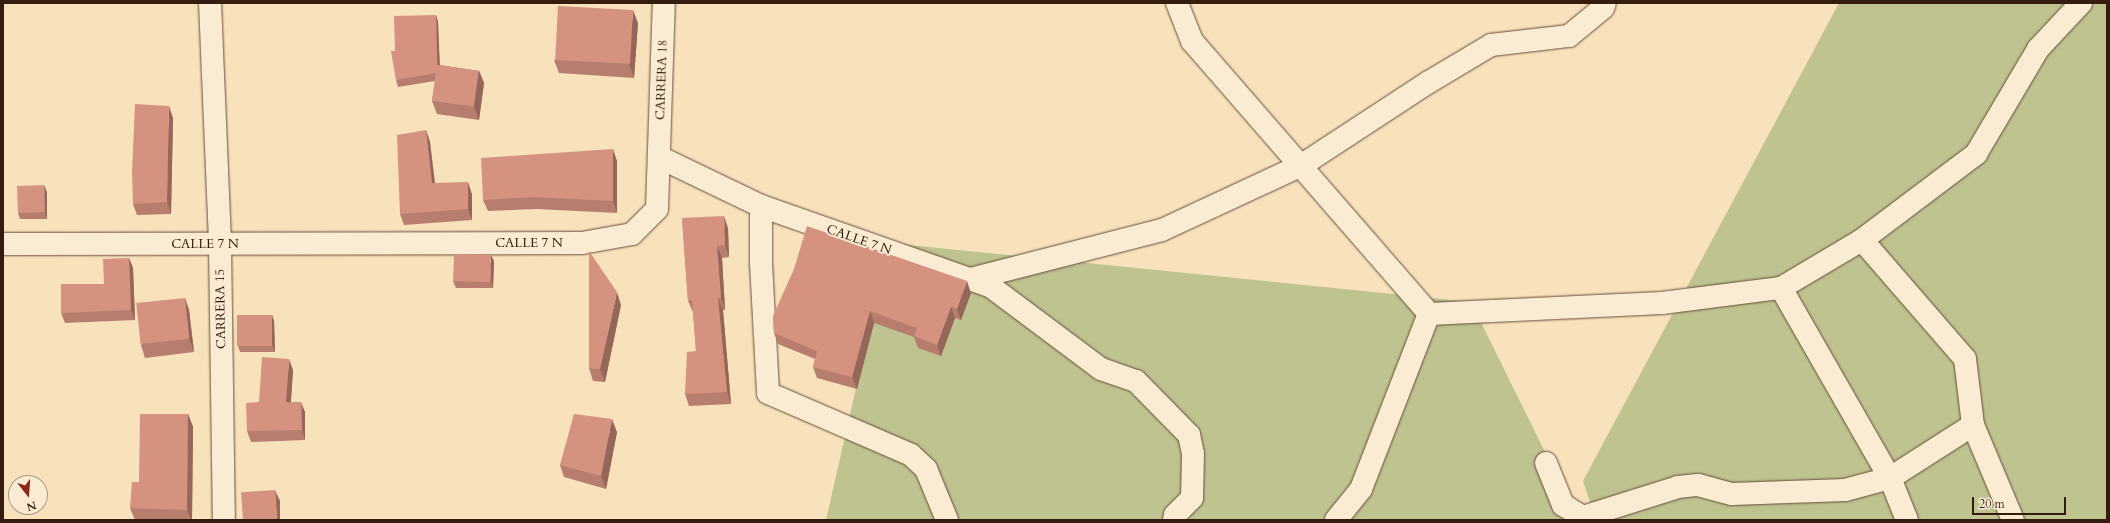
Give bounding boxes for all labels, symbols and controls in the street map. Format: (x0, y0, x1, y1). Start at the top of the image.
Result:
street label: CARRERA 18 (653, 40, 671, 120)
street label: CALLE 7 N (824, 222, 894, 258)
street label: CALLE 7 N (495, 235, 563, 251)
street label: CALLE 7 N (171, 236, 239, 252)
street label: CARRERA 15 (213, 269, 229, 349)
north arrow (8, 475, 48, 515)
scale bar (1974, 489, 2068, 515)
text: 20 m (1979, 496, 2005, 512)
text: N (25, 497, 38, 515)

